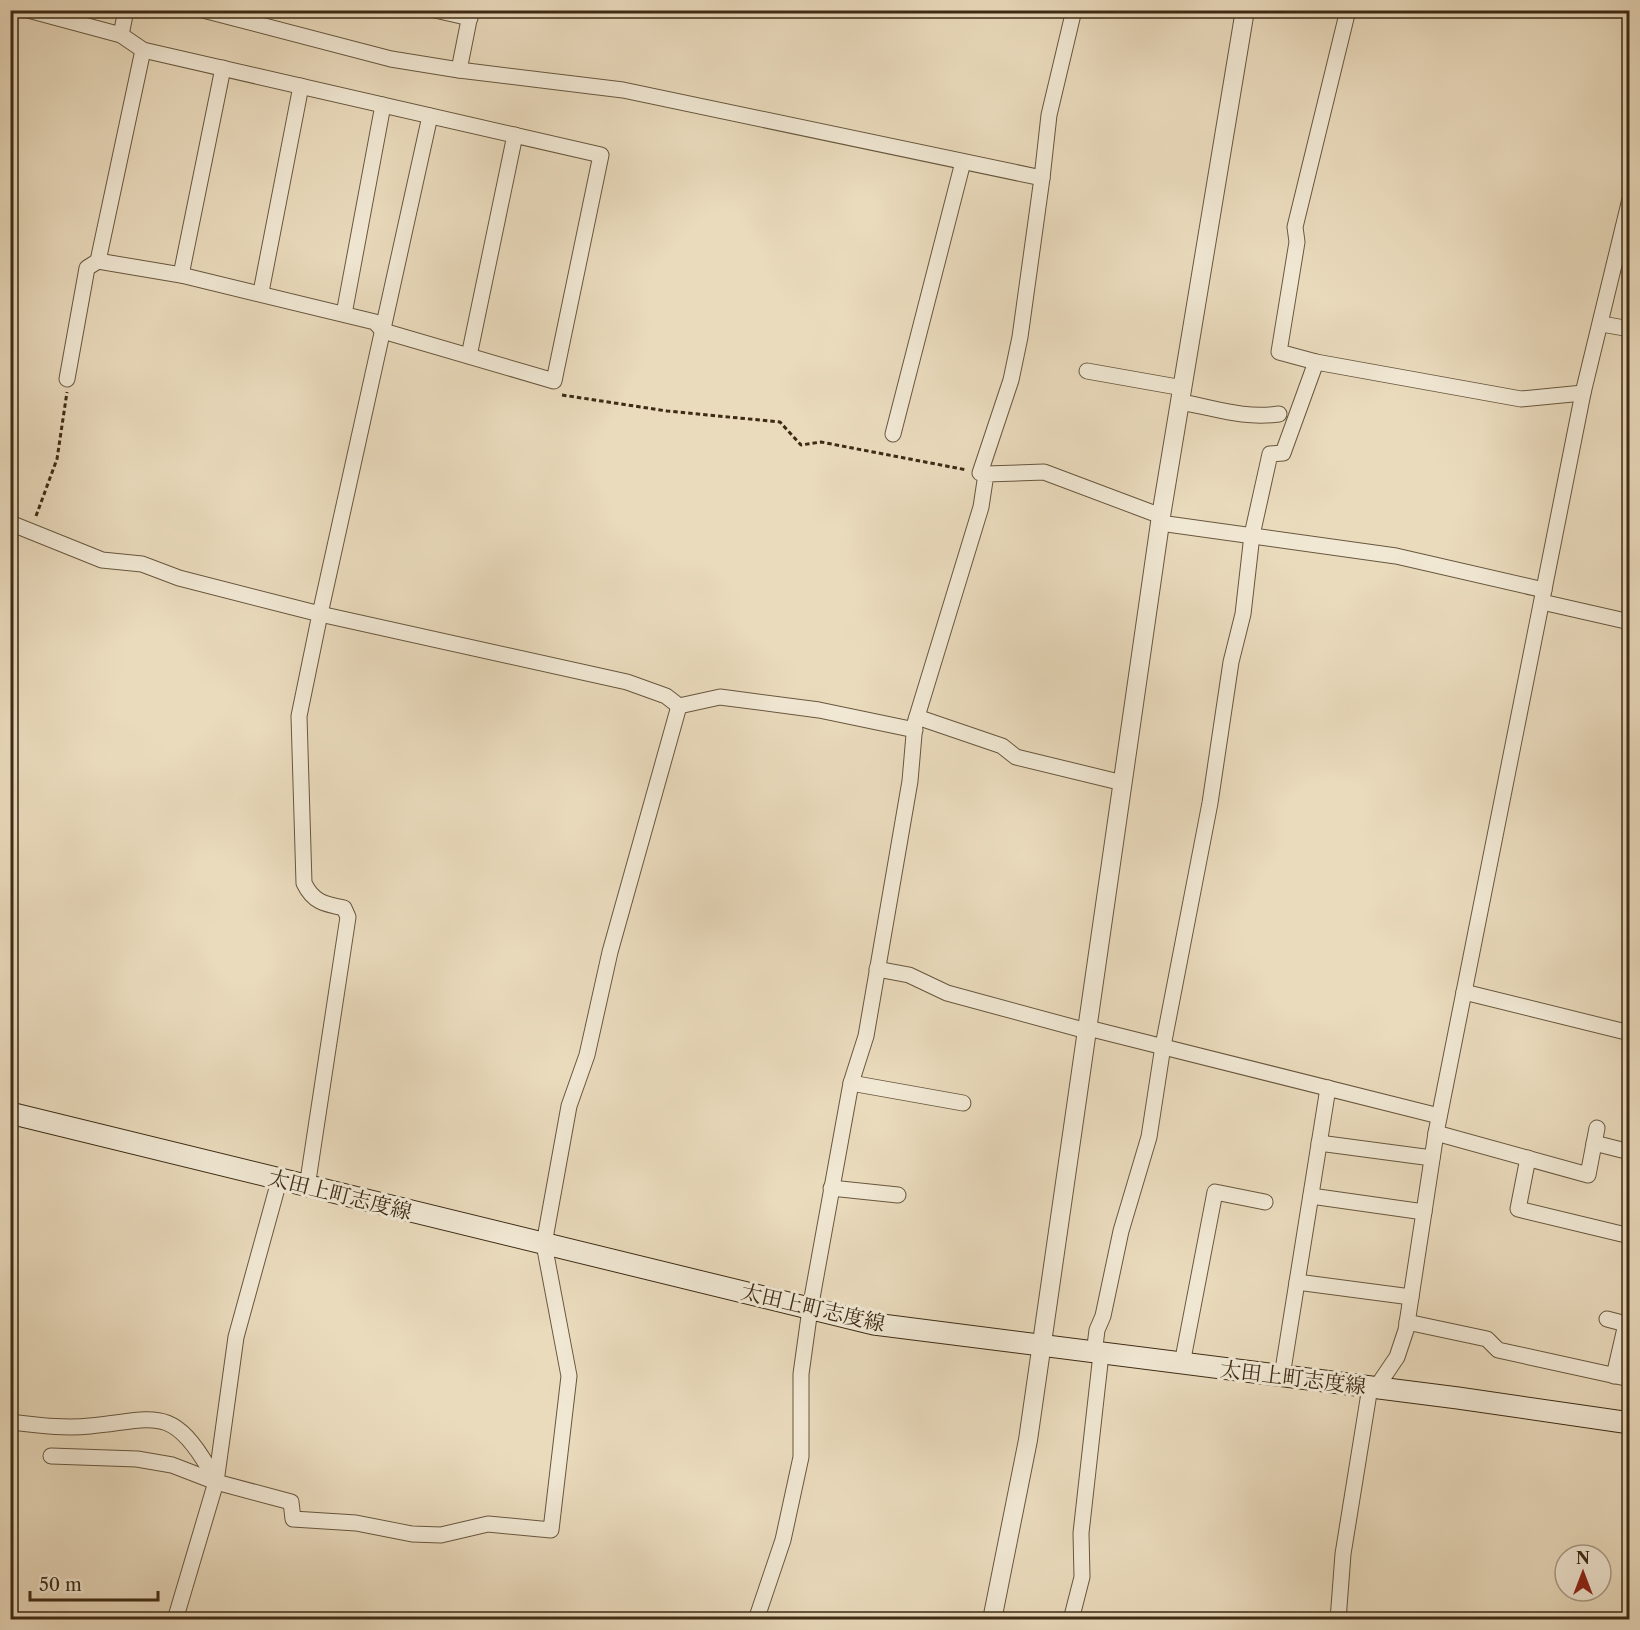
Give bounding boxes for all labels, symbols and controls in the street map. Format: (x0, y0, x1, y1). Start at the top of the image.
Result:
street label: 太田上町志度線 (266, 1165, 414, 1224)
street label: 太田上町志度線 (739, 1279, 888, 1336)
street label: 太田上町志度線 (1219, 1356, 1368, 1399)
north arrow (1553, 1543, 1613, 1603)
text: N (1576, 1548, 1590, 1568)
scale bar (30, 1564, 158, 1602)
text: 50 m (39, 1574, 82, 1596)

